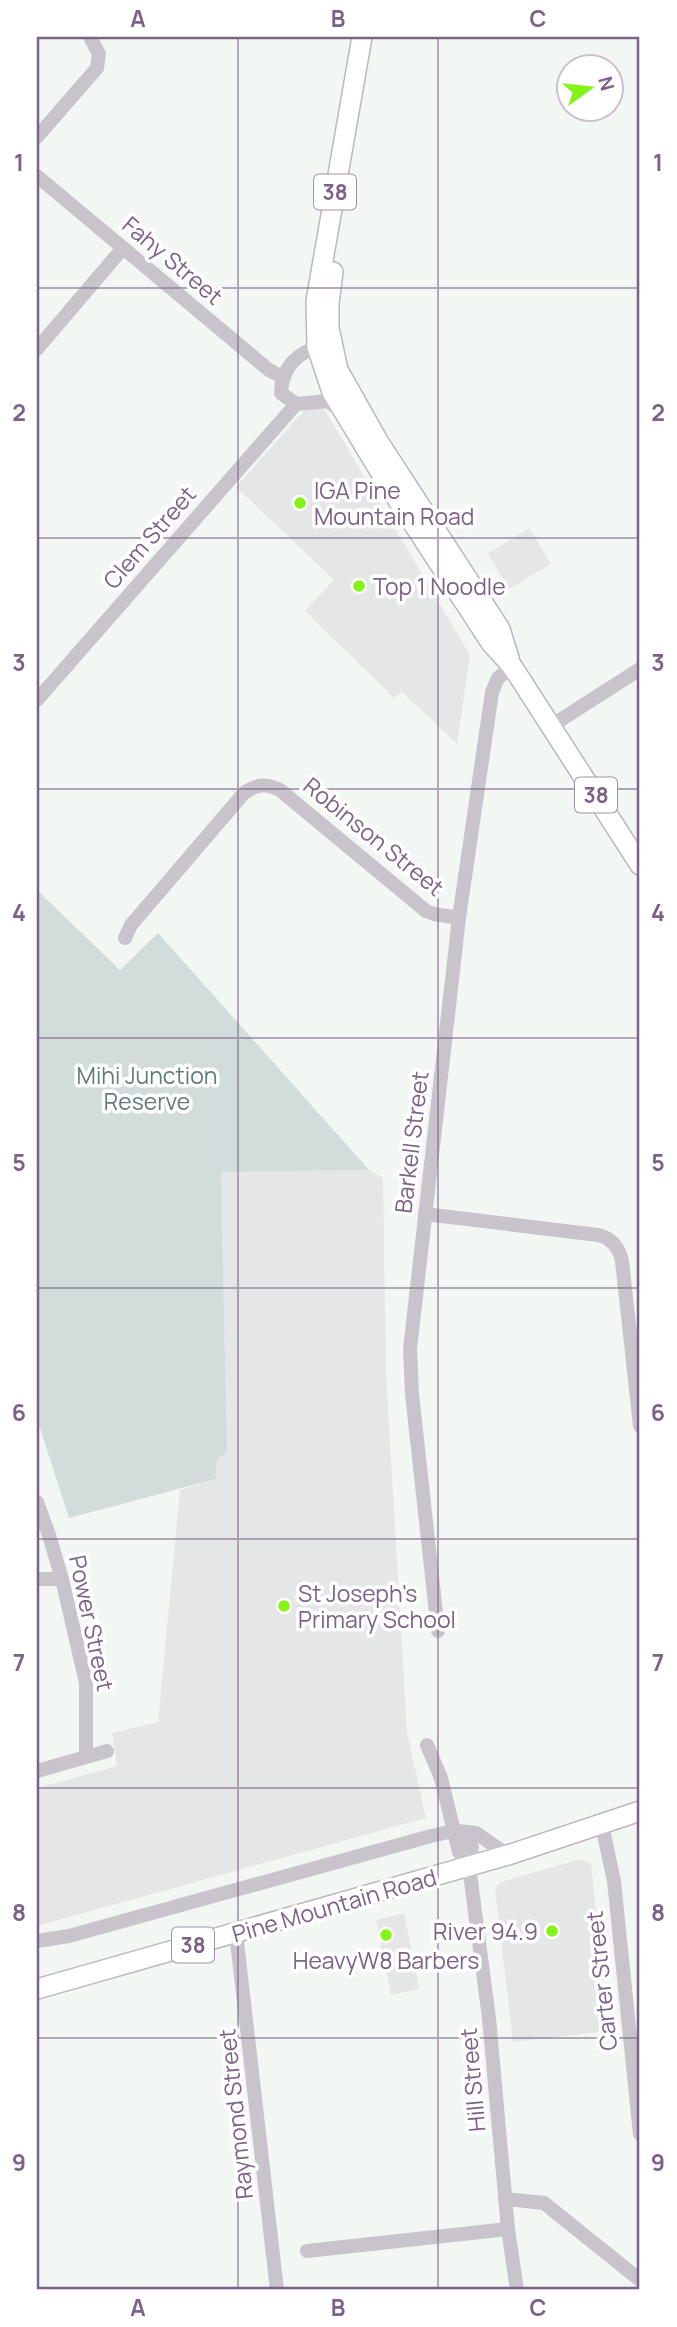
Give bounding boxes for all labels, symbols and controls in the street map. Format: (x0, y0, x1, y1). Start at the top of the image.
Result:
text: A (130, 2, 146, 34)
text: B (331, 2, 345, 34)
text: C (530, 2, 547, 34)
north arrow (554, 52, 624, 122)
text: N (592, 74, 621, 94)
text: 1 (14, 146, 24, 178)
text: 1 (653, 146, 663, 178)
road number: 38 (314, 174, 356, 210)
street label: Fahy Street (116, 209, 230, 311)
text: 2 (12, 396, 26, 428)
text: 2 (651, 396, 665, 428)
place label: IGA Pine Mountain Road (314, 474, 474, 532)
street label: Clem Street (95, 479, 203, 595)
marker: IGA Pine Mountain Road (292, 495, 308, 511)
place label: Top 1 Noodle (373, 570, 506, 602)
marker: Top 1 Noodle (351, 578, 367, 594)
text: 3 (12, 646, 26, 678)
text: 3 (651, 646, 665, 678)
street label: Robinson Street (297, 769, 451, 903)
road number: 38 (575, 778, 617, 812)
text: 4 (12, 896, 26, 928)
text: 4 (651, 896, 665, 928)
park label: Mihi Junction Reserve (77, 1059, 217, 1117)
street label: Barkell Street (386, 1069, 436, 1215)
text: 5 (12, 1146, 26, 1178)
text: 5 (651, 1146, 665, 1178)
text: 6 (12, 1396, 26, 1428)
text: 6 (651, 1396, 665, 1428)
street label: Power Street (62, 1552, 122, 1694)
place label: St Joseph's Primary School (298, 1577, 456, 1635)
marker: St Joseph's Primary School (276, 1598, 292, 1614)
text: 7 (13, 1646, 25, 1678)
text: 7 (652, 1646, 664, 1678)
street label: Pine Mountain Road (228, 1861, 440, 1949)
text: 8 (12, 1896, 26, 1928)
text: 8 (651, 1896, 665, 1928)
street label: Carter Street (578, 1910, 624, 2052)
place label: River 94.9 (433, 1915, 538, 1947)
marker: River 94.9 (544, 1923, 560, 1939)
road number: 38 (172, 1927, 214, 1962)
marker: HeavyW8 Barbers (378, 1927, 394, 1943)
place label: HeavyW8 Barbers (293, 1944, 479, 1976)
street label: Raymond Street (210, 2027, 260, 2201)
street label: Hill Street (452, 2027, 492, 2133)
text: 9 (12, 2146, 26, 2178)
text: 9 (651, 2146, 665, 2178)
text: A (130, 2291, 146, 2323)
text: B (331, 2291, 345, 2323)
text: C (530, 2291, 547, 2323)

